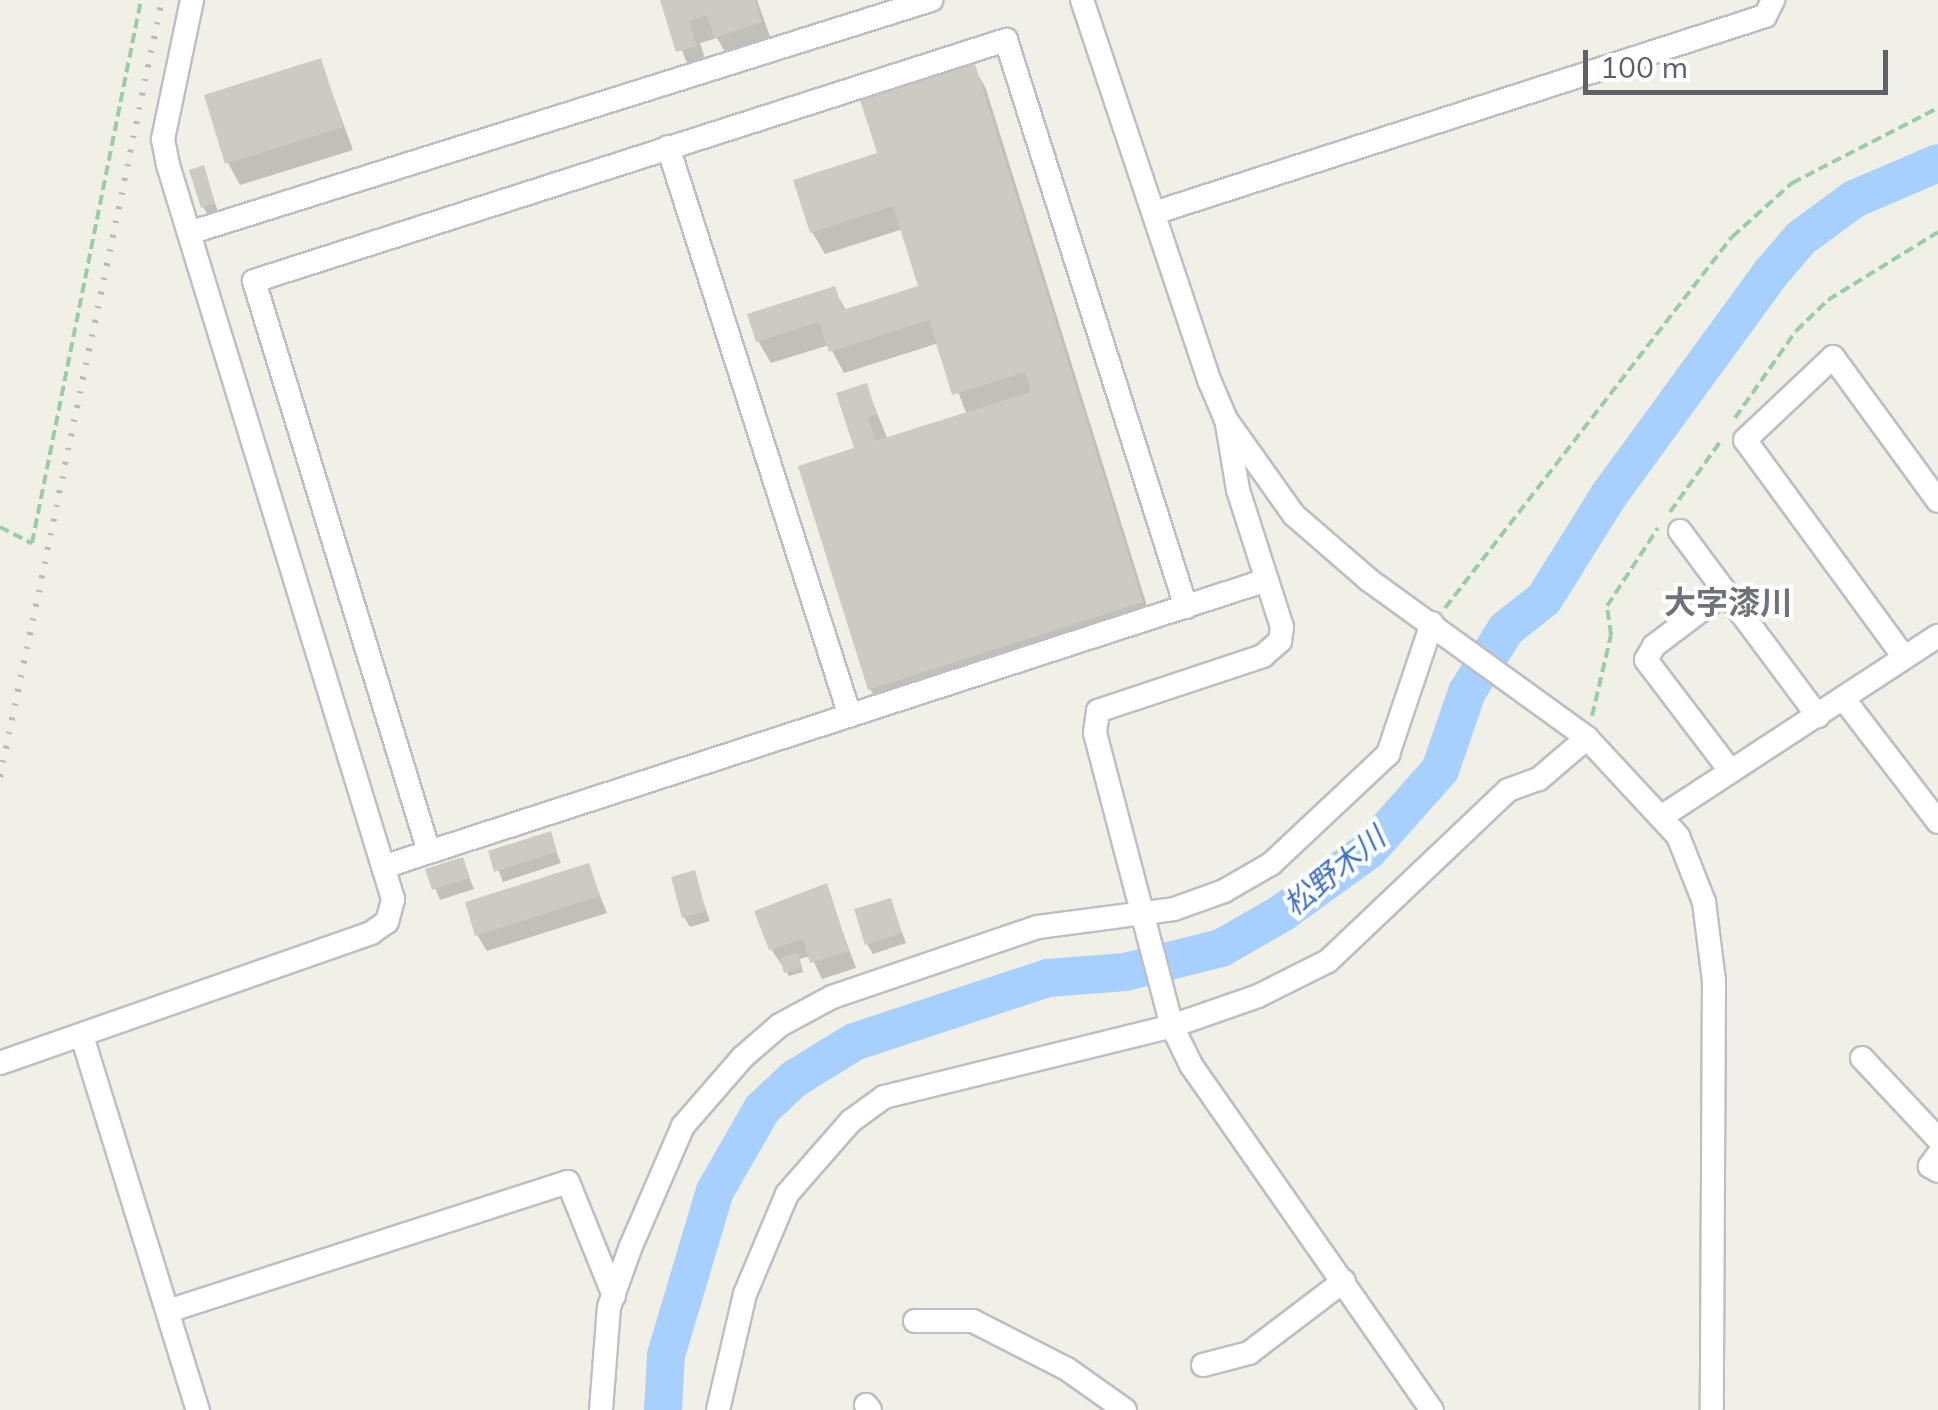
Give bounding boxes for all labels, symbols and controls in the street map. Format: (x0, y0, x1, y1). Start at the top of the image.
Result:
scale bar (1588, 30, 1893, 92)
text: 100 m (1600, 48, 1688, 86)
district label: 大字漆川 (1664, 583, 1792, 621)
water label: 松野木川 (1276, 819, 1392, 923)

